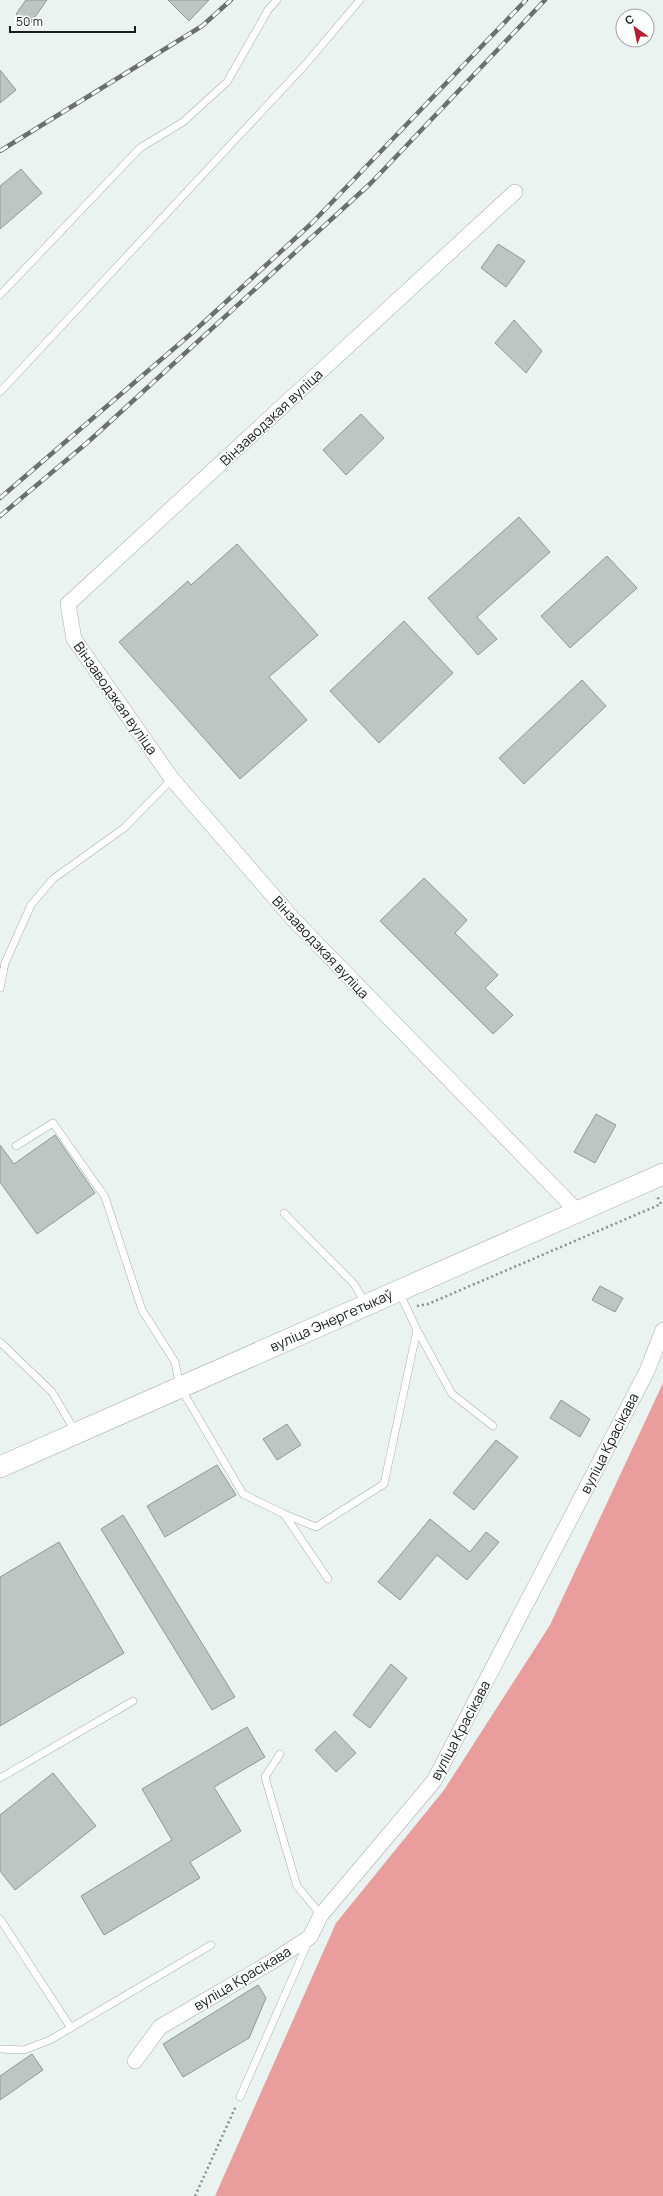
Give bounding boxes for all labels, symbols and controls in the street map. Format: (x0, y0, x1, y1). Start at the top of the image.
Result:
scale bar (10, 8, 135, 34)
north arrow (615, 8, 655, 48)
text: С (622, 11, 637, 28)
text: 50 m (16, 13, 43, 30)
street label: Вінзаводзкая вуліца (216, 364, 326, 470)
street label: Вінзаводзкая вуліца (70, 638, 162, 758)
street label: Вінзаводзкая вуліца (268, 892, 374, 1002)
street label: вуліца Энергетыкаў (267, 1284, 396, 1356)
street label: вуліца Красікава (575, 1390, 643, 1496)
street label: вуліца Красікава (426, 1677, 494, 1783)
street label: вуліца Красікава (190, 1941, 294, 2015)

